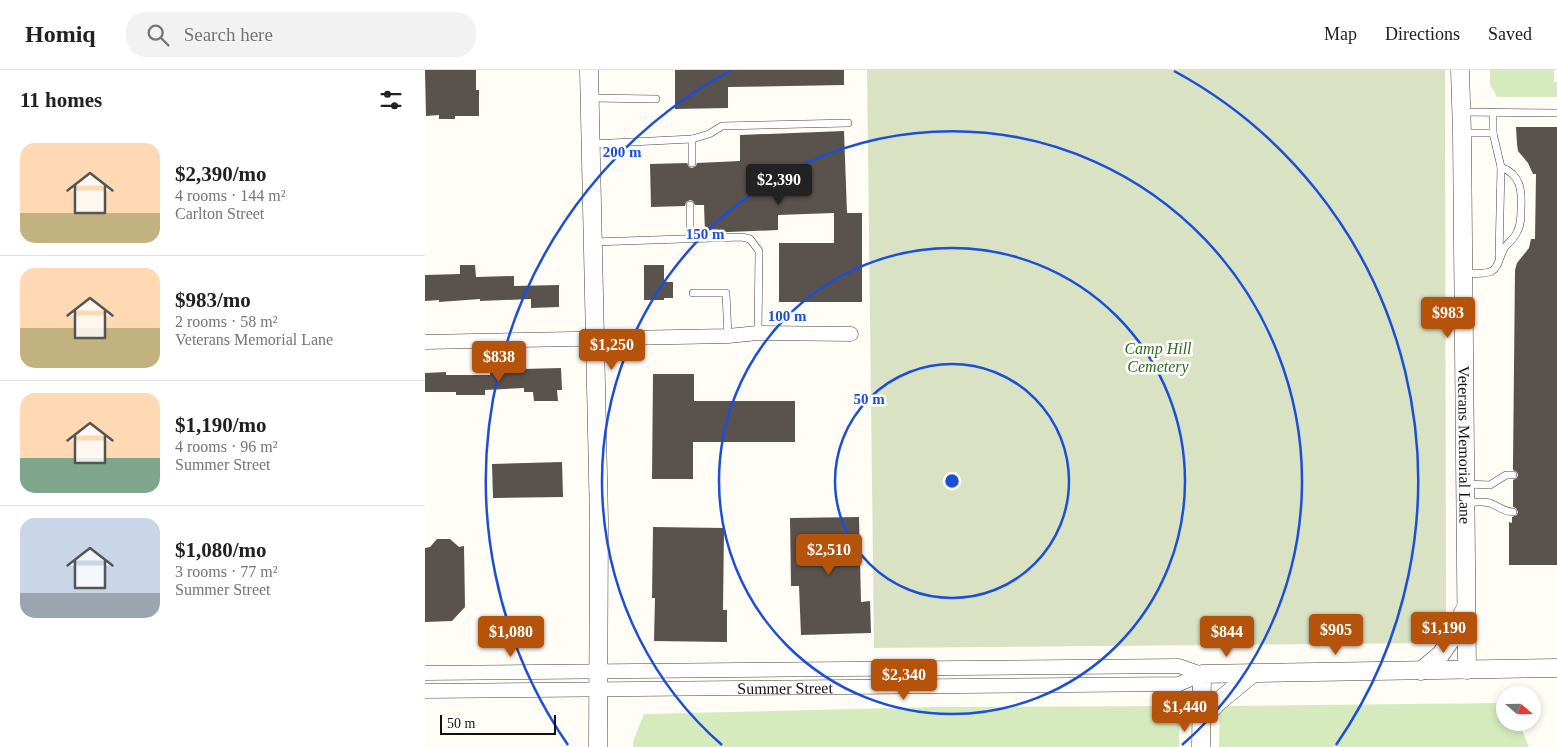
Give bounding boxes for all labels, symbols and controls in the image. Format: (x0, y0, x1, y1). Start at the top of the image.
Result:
search box (126, 12, 476, 57)
text: Homiq (25, 21, 96, 47)
icon: search (144, 21, 172, 49)
text: Search here (184, 24, 273, 45)
text: Map (1324, 24, 1357, 44)
text: Directions (1385, 24, 1460, 44)
text: Saved (1488, 24, 1532, 44)
icon: filters (377, 86, 405, 114)
text: 11 homes (20, 88, 102, 112)
text: 200 m (603, 144, 642, 160)
text: $2,390/mo (175, 162, 267, 186)
icon: home (60, 163, 120, 223)
pin: $2,390 (738, 164, 820, 206)
text: $2,390 (757, 171, 801, 188)
text: 4 rooms · 144 m² (175, 187, 286, 204)
text: Carlton Street (175, 205, 264, 222)
text: 150 m (686, 226, 725, 242)
icon: home (60, 288, 120, 348)
text: $983/mo (175, 288, 251, 312)
pin: $983 (1418, 296, 1478, 339)
text: $983 (1432, 304, 1464, 321)
text: 100 m (768, 308, 807, 324)
text: 2 rooms · 58 m² (175, 313, 278, 330)
pin: $1,250 (571, 328, 653, 371)
text: Veterans Memorial Lane (175, 331, 333, 348)
text: $1,250 (590, 336, 634, 353)
pin: $838 (469, 340, 529, 383)
park label: Camp Hill Cemetery (1124, 340, 1192, 376)
text: $838 (483, 348, 515, 365)
street label: Veterans Memorial Lane (1456, 366, 1474, 524)
text: 50 m (853, 391, 885, 407)
icon: home (60, 413, 120, 473)
text: $1,190/mo (175, 413, 267, 437)
text: 4 rooms · 96 m² (175, 438, 278, 455)
text: Summer Street (175, 456, 271, 473)
centre of rings (943, 472, 961, 490)
pin: $2,510 (788, 534, 870, 576)
icon: home (60, 538, 120, 598)
text: $1,080/mo (175, 538, 267, 562)
text: $2,510 (807, 541, 851, 558)
text: 3 rooms · 77 m² (175, 563, 278, 580)
text: Summer Street (175, 581, 271, 598)
pin: $1,190 (1403, 612, 1485, 654)
pin: $905 (1306, 614, 1366, 656)
pin: $1,080 (470, 616, 552, 658)
pin: $844 (1197, 616, 1257, 658)
text: $1,190 (1422, 619, 1466, 636)
text: $905 (1320, 621, 1352, 638)
text: $1,080 (489, 623, 533, 640)
text: $844 (1211, 623, 1243, 640)
pin: $2,340 (863, 658, 945, 701)
text: $2,340 (882, 666, 926, 683)
street label: Summer Street (737, 679, 833, 697)
north arrow (1496, 686, 1541, 731)
map controls (1496, 686, 1541, 731)
pin: $1,440 (1144, 690, 1226, 733)
text: $1,440 (1163, 698, 1207, 715)
scale bar (440, 712, 556, 735)
text: 50 m (447, 716, 475, 731)

